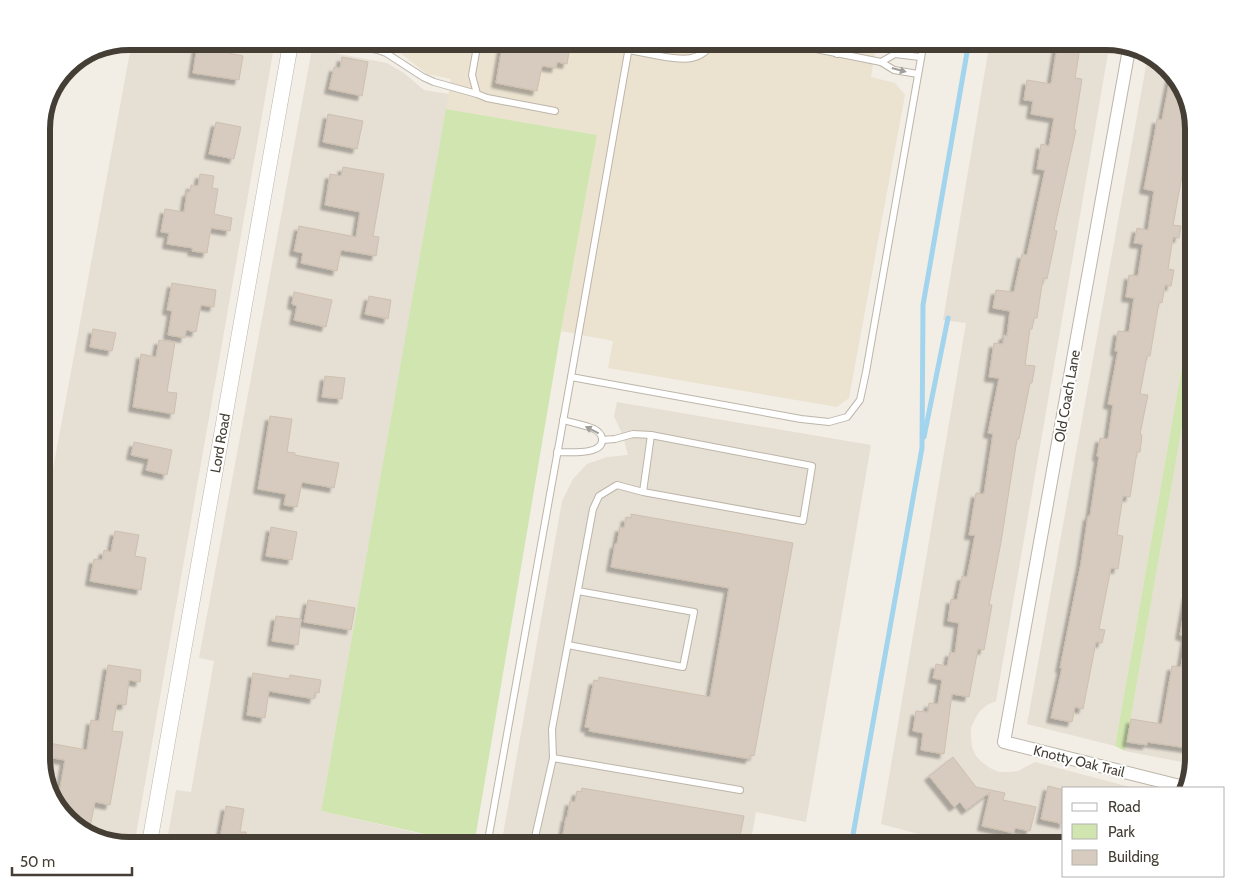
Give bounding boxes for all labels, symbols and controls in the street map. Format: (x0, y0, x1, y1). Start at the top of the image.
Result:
one-way arrow (891, 66, 906, 74)
street label: Old Coach Lane (1050, 348, 1084, 444)
street label: Lord Road (206, 412, 234, 474)
one-way arrow (585, 426, 599, 434)
street label: Knotty Oak Trail (1032, 741, 1127, 781)
legend (1062, 787, 1225, 877)
text: Road (1108, 798, 1141, 816)
text: Park (1108, 823, 1135, 841)
scale bar (12, 844, 132, 876)
text: Building (1108, 848, 1159, 866)
text: 50 m (20, 853, 55, 871)

